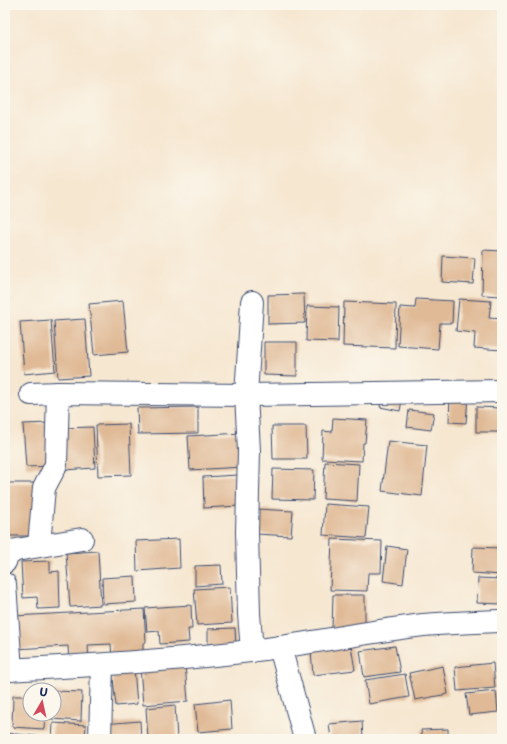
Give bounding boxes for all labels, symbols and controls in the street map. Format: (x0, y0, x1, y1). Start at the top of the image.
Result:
north arrow (22, 682, 62, 722)
text: U (38, 683, 49, 701)

